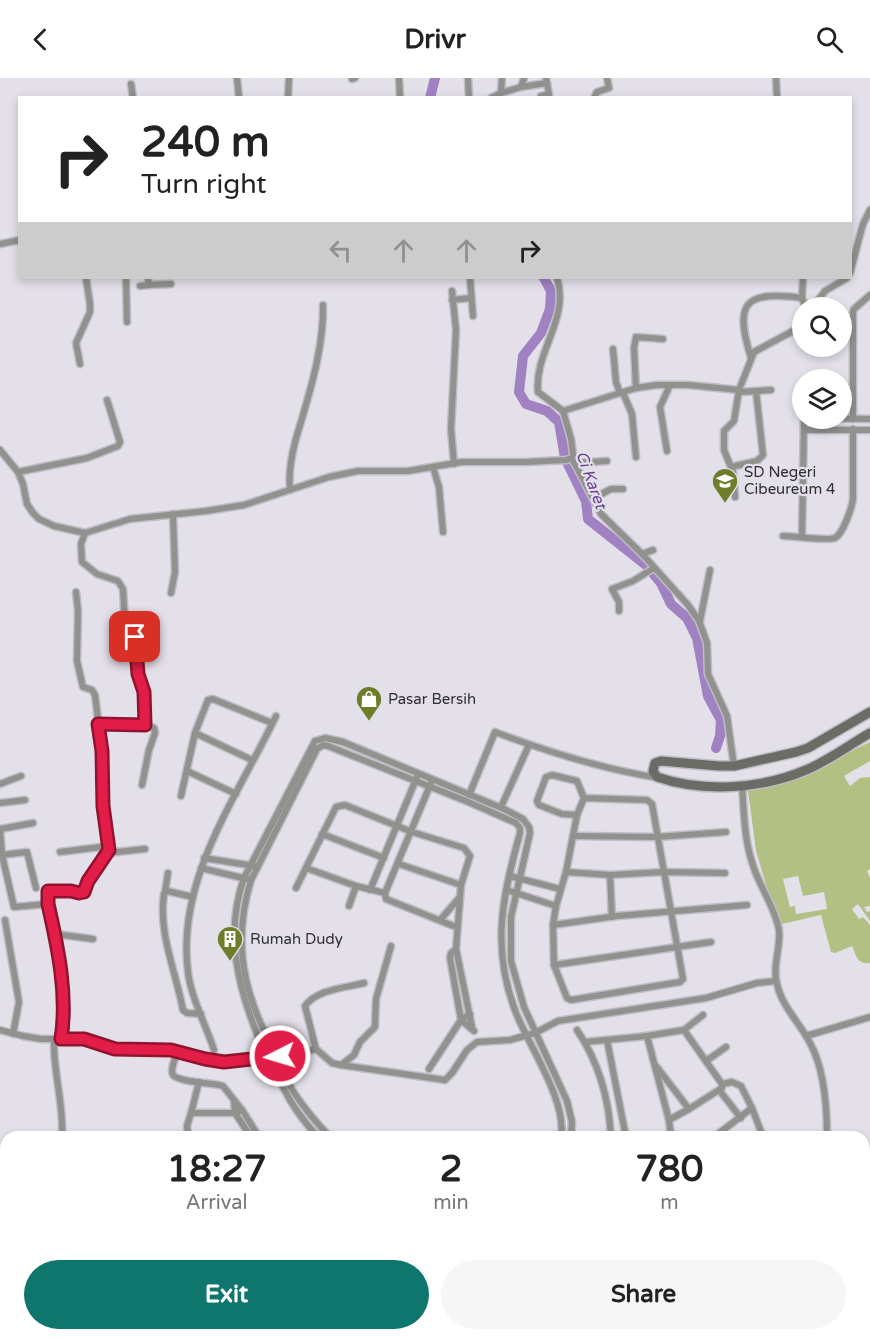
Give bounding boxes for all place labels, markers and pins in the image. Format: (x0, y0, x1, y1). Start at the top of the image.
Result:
place label: SD Negeri Cibeureum 4 (744, 463, 836, 498)
school or university icon: SD Negeri Cibeureum 4 (710, 466, 740, 504)
pin (109, 611, 160, 662)
shop icon: Pasar Bersih (354, 684, 384, 722)
place label: Pasar Bersih (388, 690, 476, 708)
building icon: Rumah Dudy (215, 924, 245, 962)
place label: Rumah Dudy (250, 930, 343, 948)

